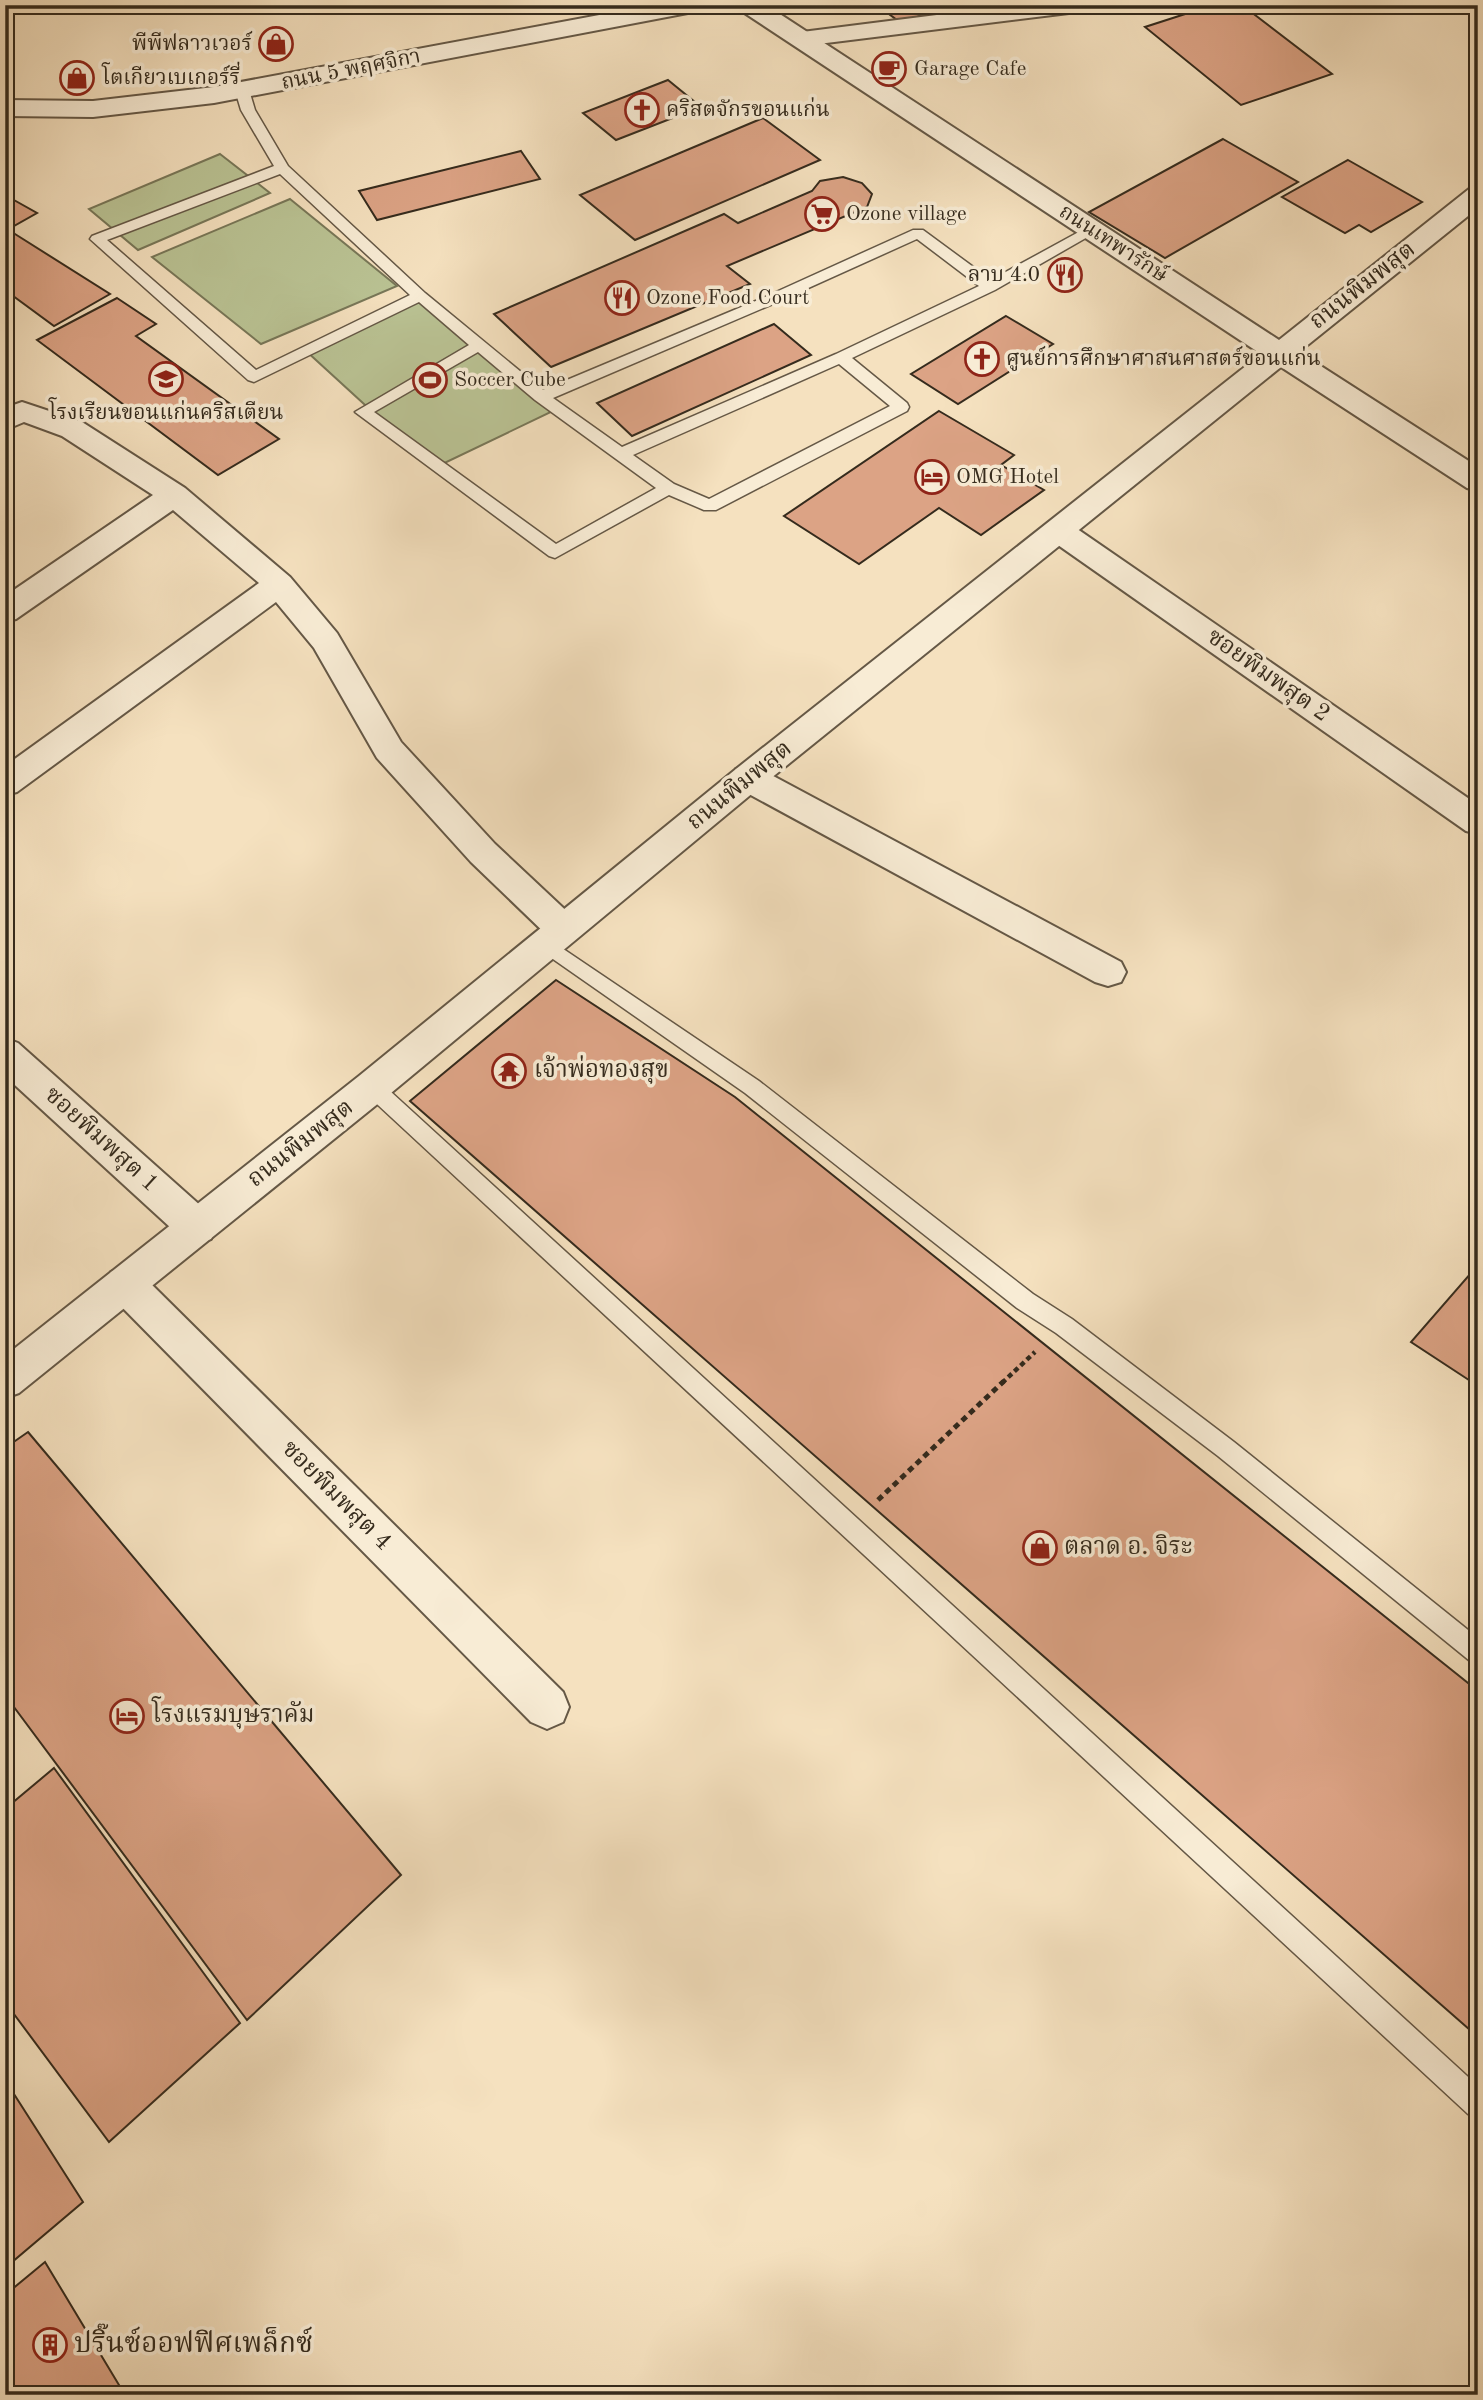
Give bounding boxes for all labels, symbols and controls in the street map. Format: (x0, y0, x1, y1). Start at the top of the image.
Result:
shop icon: พีพีฟลาวเวอร์ (257, 25, 295, 63)
place label: พีพีฟลาวเวอร์ (132, 30, 253, 55)
street label: ถนน 5 พฤศจิกา (279, 44, 422, 94)
cafe icon: Garage Cafe (870, 50, 908, 88)
shop icon: โตเกียวเบเกอร์รี่ (58, 59, 96, 97)
place label: Garage Cafe (914, 59, 1026, 80)
place label: โตเกียวเบเกอร์รี่ (101, 61, 240, 89)
church icon: คริสตจักรขอนแก่น (623, 91, 661, 129)
place label: คริสตจักรขอนแก่น (666, 97, 830, 121)
supermarket icon: Ozone village (803, 195, 841, 233)
street label: ถนนเทพารักษ์ (1055, 198, 1174, 287)
place label: Ozone village (846, 204, 967, 225)
street label: ถนนพิมพสุต (1304, 236, 1421, 335)
restaurant icon: ลาบ 4.0 (1046, 256, 1084, 294)
place label: ลาบ 4.0 (968, 265, 1040, 286)
restaurant icon: Ozone Food Court (603, 279, 641, 317)
place label: Ozone Food Court (646, 288, 809, 309)
church icon: ศูนย์การศึกษาศาสนศาสตร์ขอนแก่น (963, 340, 1001, 378)
place label: ศูนย์การศึกษาศาสนศาสตร์ขอนแก่น (1006, 345, 1321, 371)
school or university icon: โรงเรียนขอนแก่นคริสเตียน (147, 360, 185, 398)
sports icon: Soccer Cube (411, 361, 449, 399)
place label: Soccer Cube (454, 370, 566, 391)
place label: โรงเรียนขอนแก่นคริสเตียน (48, 397, 283, 424)
hotel icon: OMG Hotel (913, 458, 951, 496)
place label: OMG Hotel (956, 467, 1059, 488)
street label: ซอยพิมพสุต 2 (1202, 623, 1335, 728)
street label: ถนนพิมพสุต (682, 735, 797, 836)
temple icon: เจ้าพ่อทองสุข (490, 1052, 528, 1090)
place label: เจ้าพ่อทองสุข (534, 1055, 669, 1084)
street label: ซอยพิมพสุต 1 (39, 1081, 164, 1198)
street label: ถนนพิมพสุต (242, 1094, 359, 1193)
street label: ซอยพิมพสุต 4 (276, 1435, 397, 1556)
shop icon: ตลาด อ. จิระ (1021, 1529, 1059, 1567)
place label: ตลาด อ. จิระ (1064, 1534, 1192, 1560)
place label: โรงแรมบุษราคัม (151, 1696, 314, 1729)
hotel icon: โรงแรมบุษราคัม (108, 1697, 146, 1735)
place label: ปริ๊นซ์ออฟฟิศเพล็กซ์ (74, 2323, 313, 2359)
building icon: ปริ๊นซ์ออฟฟิศเพล็กซ์ (31, 2326, 69, 2364)

